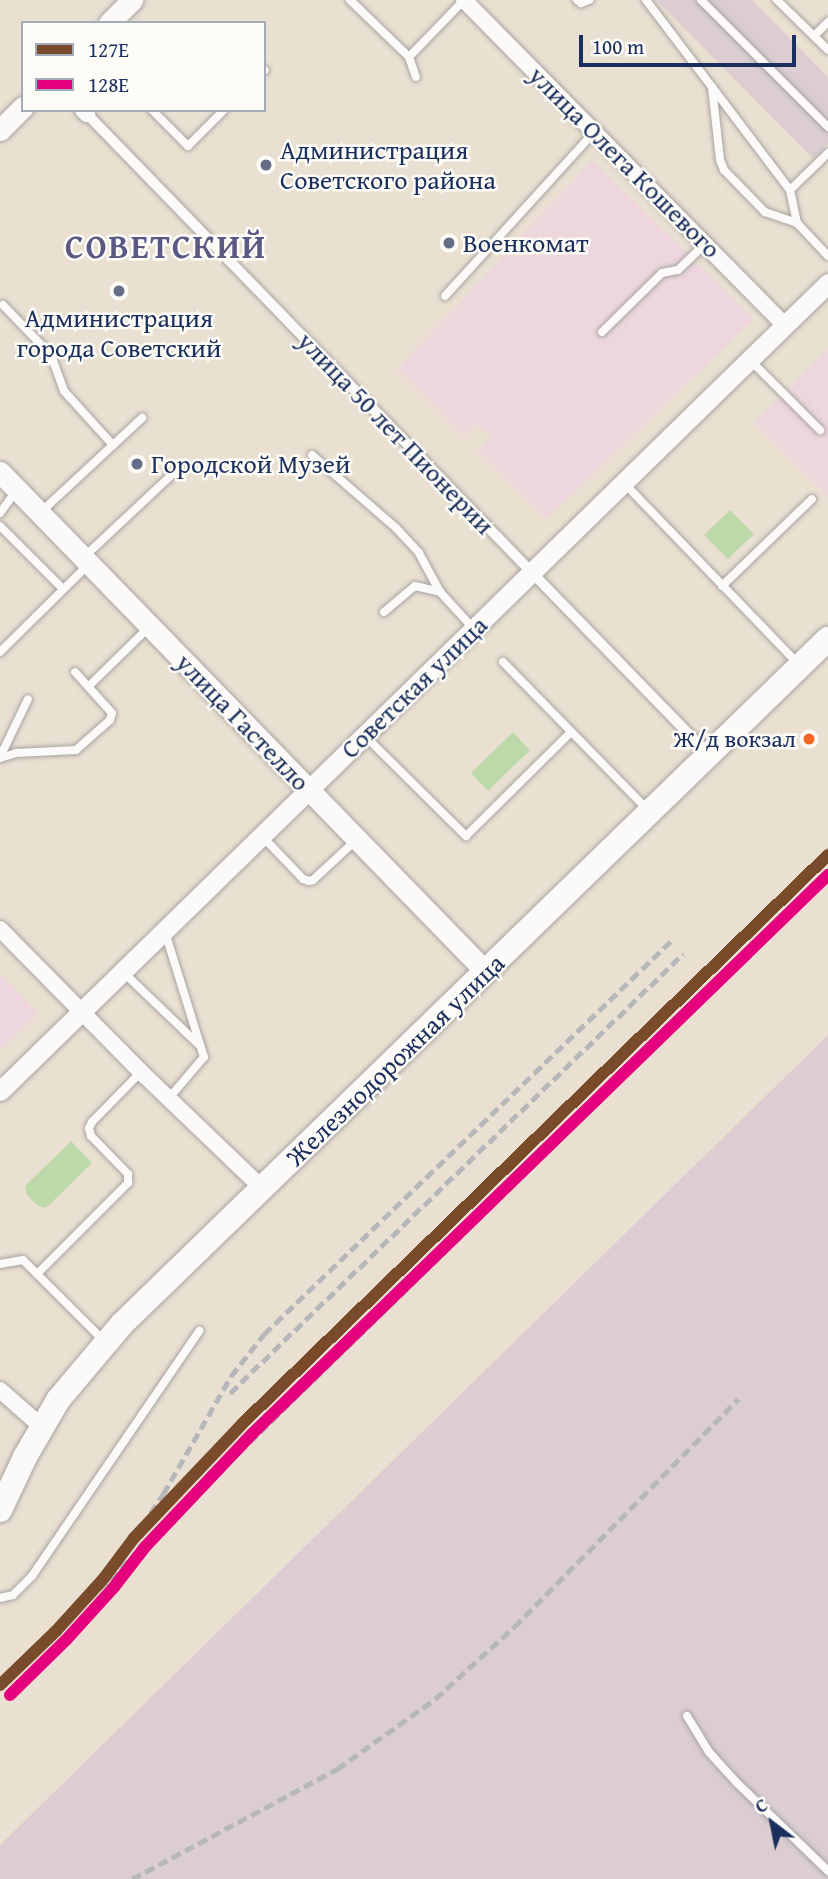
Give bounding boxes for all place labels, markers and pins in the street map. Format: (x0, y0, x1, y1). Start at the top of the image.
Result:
place label: Администрация Советского района (280, 134, 496, 196)
marker: Администрация Советского района (258, 157, 274, 173)
place label: Военкомат (463, 227, 589, 259)
marker: Военкомат (441, 235, 457, 251)
marker: Администрация города Советский (111, 283, 127, 299)
place label: Администрация города Советский (17, 302, 221, 364)
place label: Городской Музей (151, 448, 350, 480)
marker: Городской Музей (129, 456, 145, 472)
place label: Ж/д вокзал (673, 725, 796, 753)
marker: Ж/д вокзал (802, 732, 816, 746)

